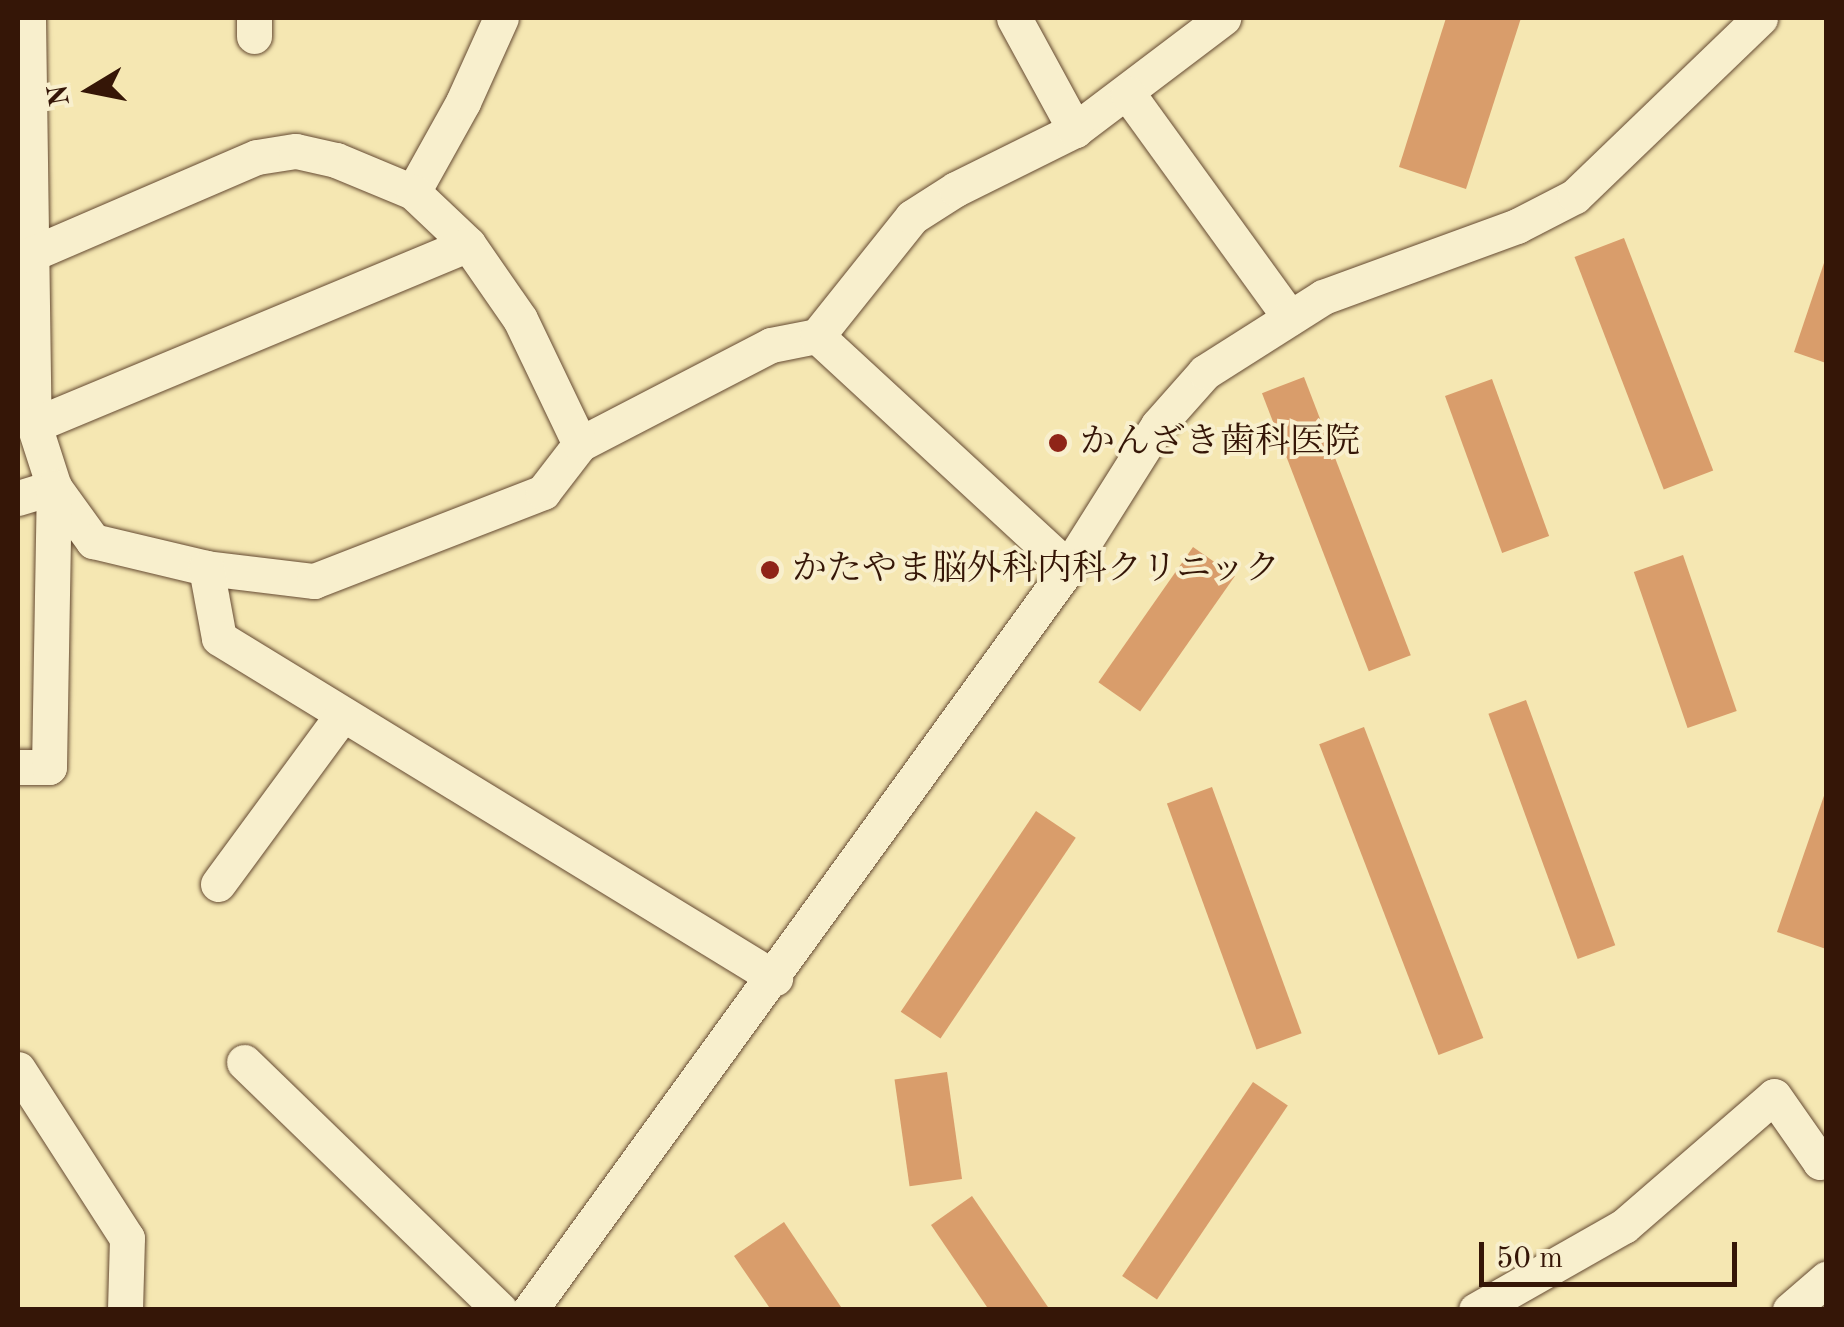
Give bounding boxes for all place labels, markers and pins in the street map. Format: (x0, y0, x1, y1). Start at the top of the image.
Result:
place label: かんざき歯科医院 (1080, 422, 1360, 464)
marker: かんざき歯科医院 (1045, 430, 1071, 456)
place label: かたやま脳外科内科クリニック (792, 549, 1282, 591)
marker: かたやま脳外科内科クリニック (757, 557, 783, 583)

